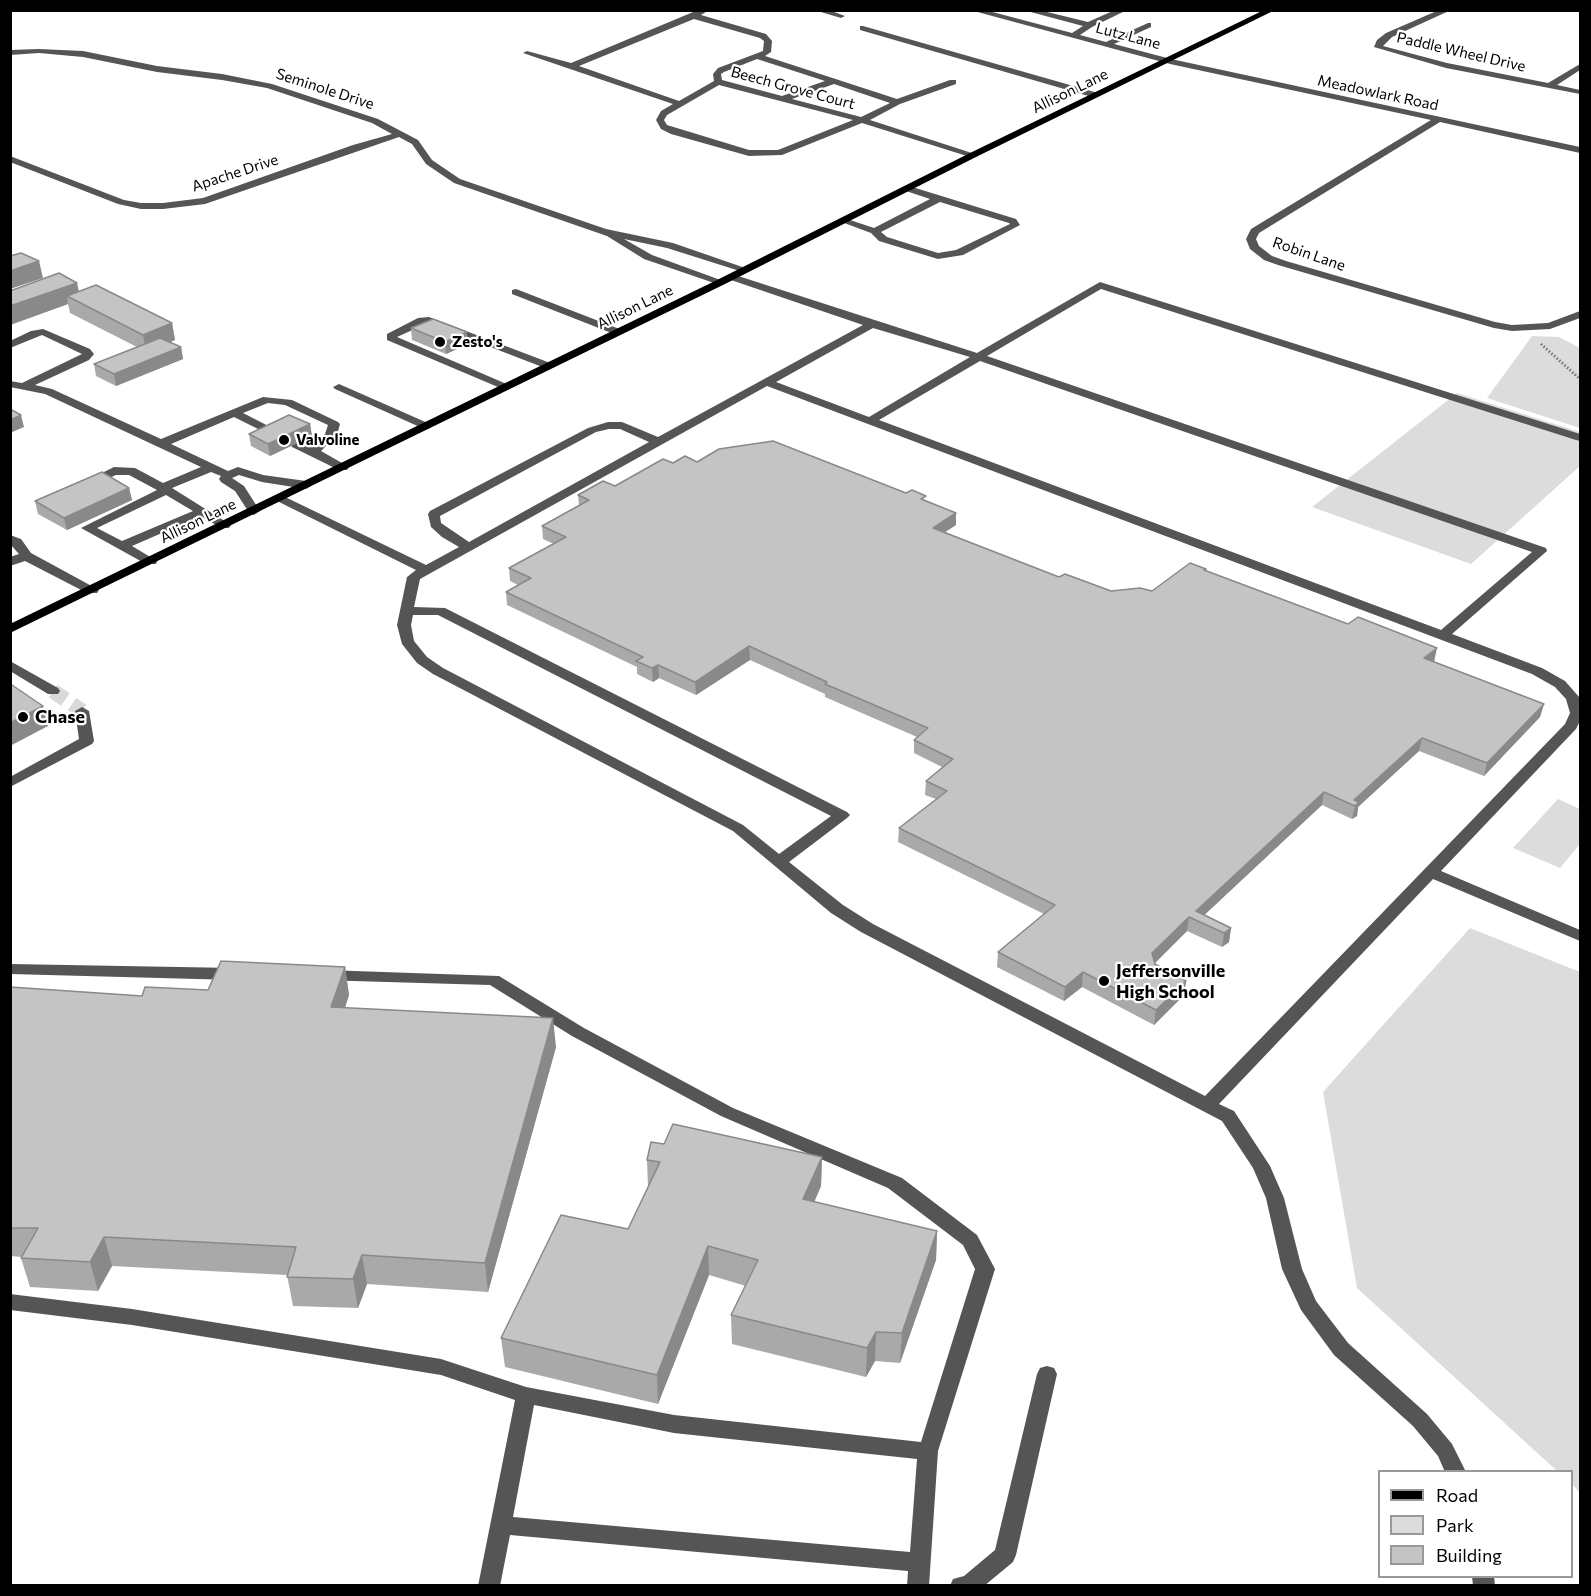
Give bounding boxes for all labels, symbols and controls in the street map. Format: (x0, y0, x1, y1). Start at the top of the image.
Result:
street label: Lutz Lane (1094, 19, 1162, 53)
street label: Paddle Wheel Drive (1395, 28, 1527, 76)
street label: Beech Grove Court (729, 63, 857, 113)
street label: Seminole Drive (274, 65, 376, 113)
street label: Allison Lane (1029, 65, 1111, 117)
street label: Meadowlark Road (1316, 71, 1440, 115)
street label: Apache Drive (189, 151, 281, 195)
street label: Robin Lane (1270, 233, 1348, 275)
street label: Allison Lane (594, 281, 676, 333)
place label: Zesto's (452, 333, 503, 351)
marker: Zesto's (433, 335, 447, 349)
place label: Valvoline (296, 431, 359, 449)
marker: Valvoline (277, 433, 291, 447)
street label: Allison Lane (157, 495, 239, 547)
place label: Chase (35, 706, 85, 728)
marker: Chase (16, 710, 30, 724)
place label: Jeffersonville High School (1116, 960, 1225, 1002)
marker: Jeffersonville High School (1097, 974, 1111, 988)
legend (1378, 1470, 1573, 1578)
text: Road (1436, 1484, 1478, 1506)
text: Park (1436, 1514, 1474, 1536)
text: Building (1436, 1544, 1502, 1566)

